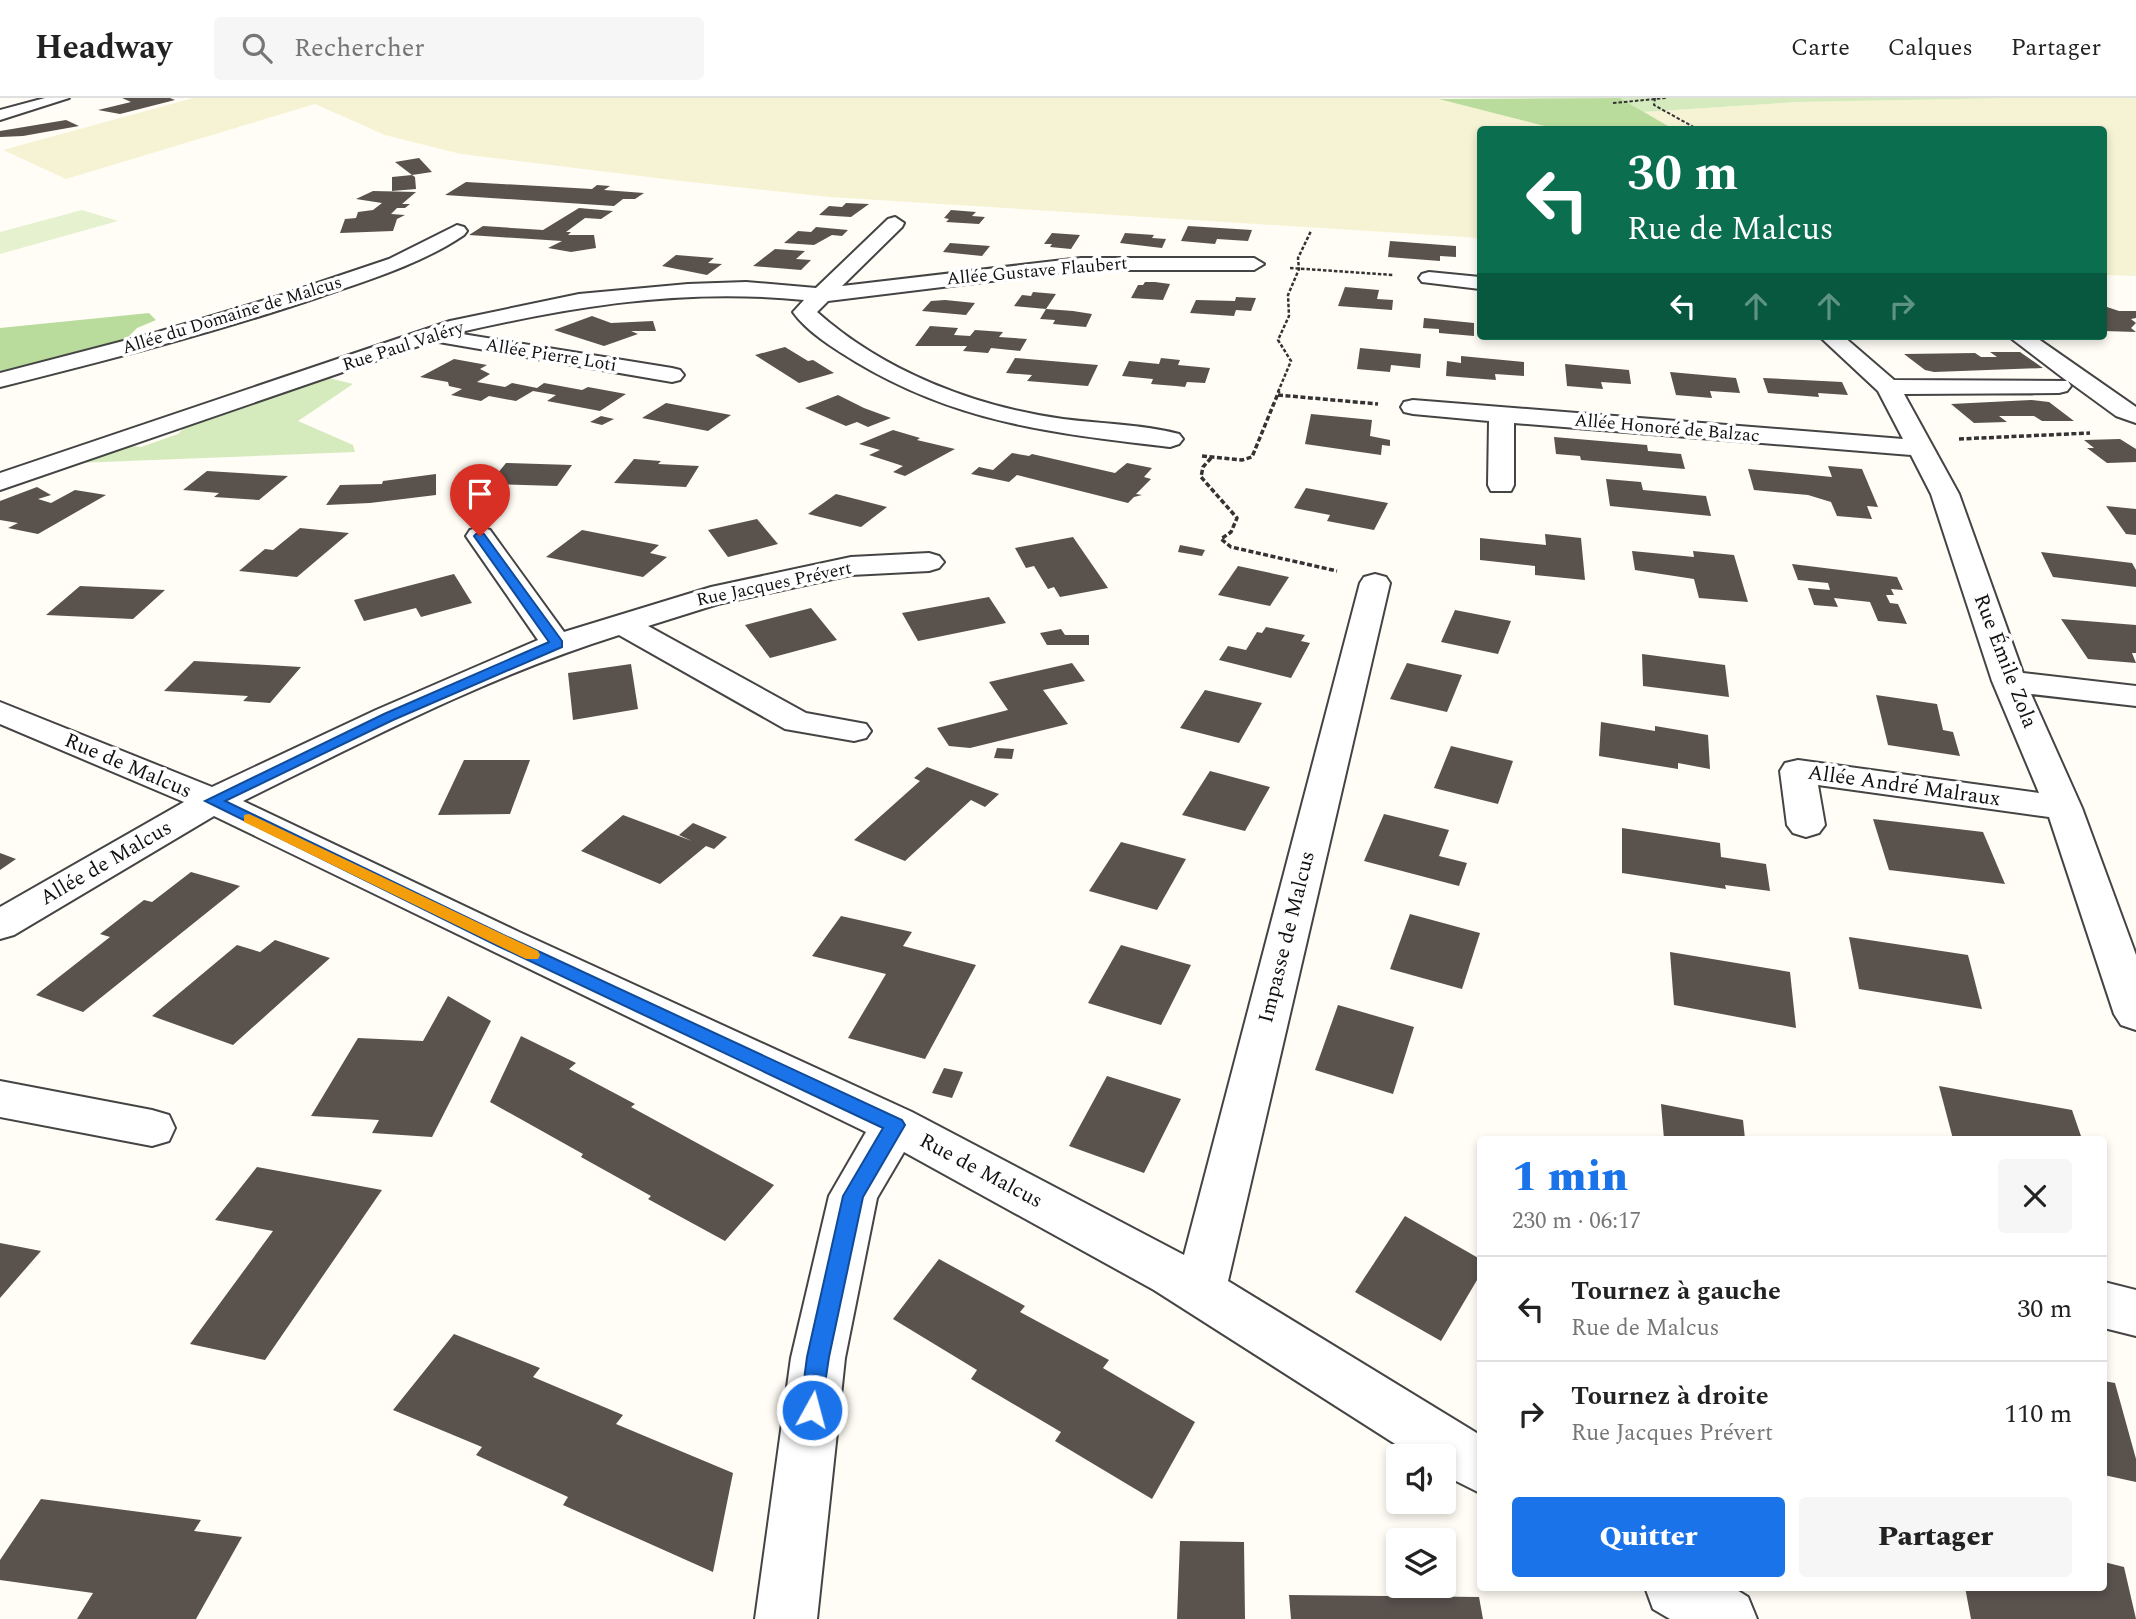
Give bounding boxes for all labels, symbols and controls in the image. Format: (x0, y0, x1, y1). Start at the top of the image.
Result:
search box (214, 17, 704, 80)
text: Headway (35, 23, 172, 73)
text: Rechercher (294, 28, 425, 68)
icon: search (238, 29, 276, 67)
text: Carte (1791, 30, 1850, 66)
text: Calques (1888, 30, 1973, 66)
text: Partager (2011, 30, 2101, 66)
text: 30 m (1627, 137, 1738, 212)
icon: left (1512, 154, 1603, 245)
text: Rue de Malcus (1627, 205, 1834, 254)
street label: Allée Gustave Flaubert (945, 250, 1129, 292)
street label: Allée du Domaine de Malcus (119, 269, 345, 361)
icon: left (1664, 287, 1702, 325)
icon: ahead (1737, 287, 1775, 325)
icon: ahead (1810, 287, 1848, 325)
icon: right (1883, 287, 1921, 325)
street label: Rue Paul Valéry (339, 313, 468, 378)
street label: Allée Pierre Loti (484, 331, 618, 379)
street label: Allée Honoré de Balzac (1573, 406, 1761, 450)
pin (450, 464, 510, 536)
icon: arrive (461, 475, 499, 513)
street label: Rue Jacques Prévert (694, 554, 854, 614)
street label: Rue Émile Zola (1965, 589, 2046, 734)
street label: Rue de Malcus (59, 725, 197, 807)
street label: Allée André Malraux (1806, 757, 2002, 815)
street label: Allée de Malcus (34, 812, 178, 914)
street label: Impasse de Malcus (1250, 848, 1324, 1026)
street label: Rue de Malcus (914, 1125, 1048, 1217)
text: 1 min (1512, 1146, 1628, 1209)
button: close (1998, 1159, 2072, 1233)
text: 230 m · 06:17 (1512, 1204, 1641, 1239)
text: Tournez à gauche (1571, 1271, 1781, 1311)
text: 30 m (2017, 1289, 2072, 1329)
icon: left (1512, 1290, 1550, 1328)
text: Rue de Malcus (1571, 1311, 1720, 1346)
position arrow (775, 1373, 849, 1447)
text: Tournez à droite (1571, 1376, 1769, 1416)
text: 110 m (2004, 1394, 2072, 1434)
icon: right (1512, 1395, 1550, 1433)
text: Rue Jacques Prévert (1571, 1416, 1773, 1451)
map controls (1386, 1444, 1456, 1598)
button: sound (1386, 1444, 1456, 1514)
button: Quitter (1512, 1497, 1785, 1577)
button: Partager (1799, 1497, 2072, 1577)
button: layers (1386, 1528, 1456, 1598)

